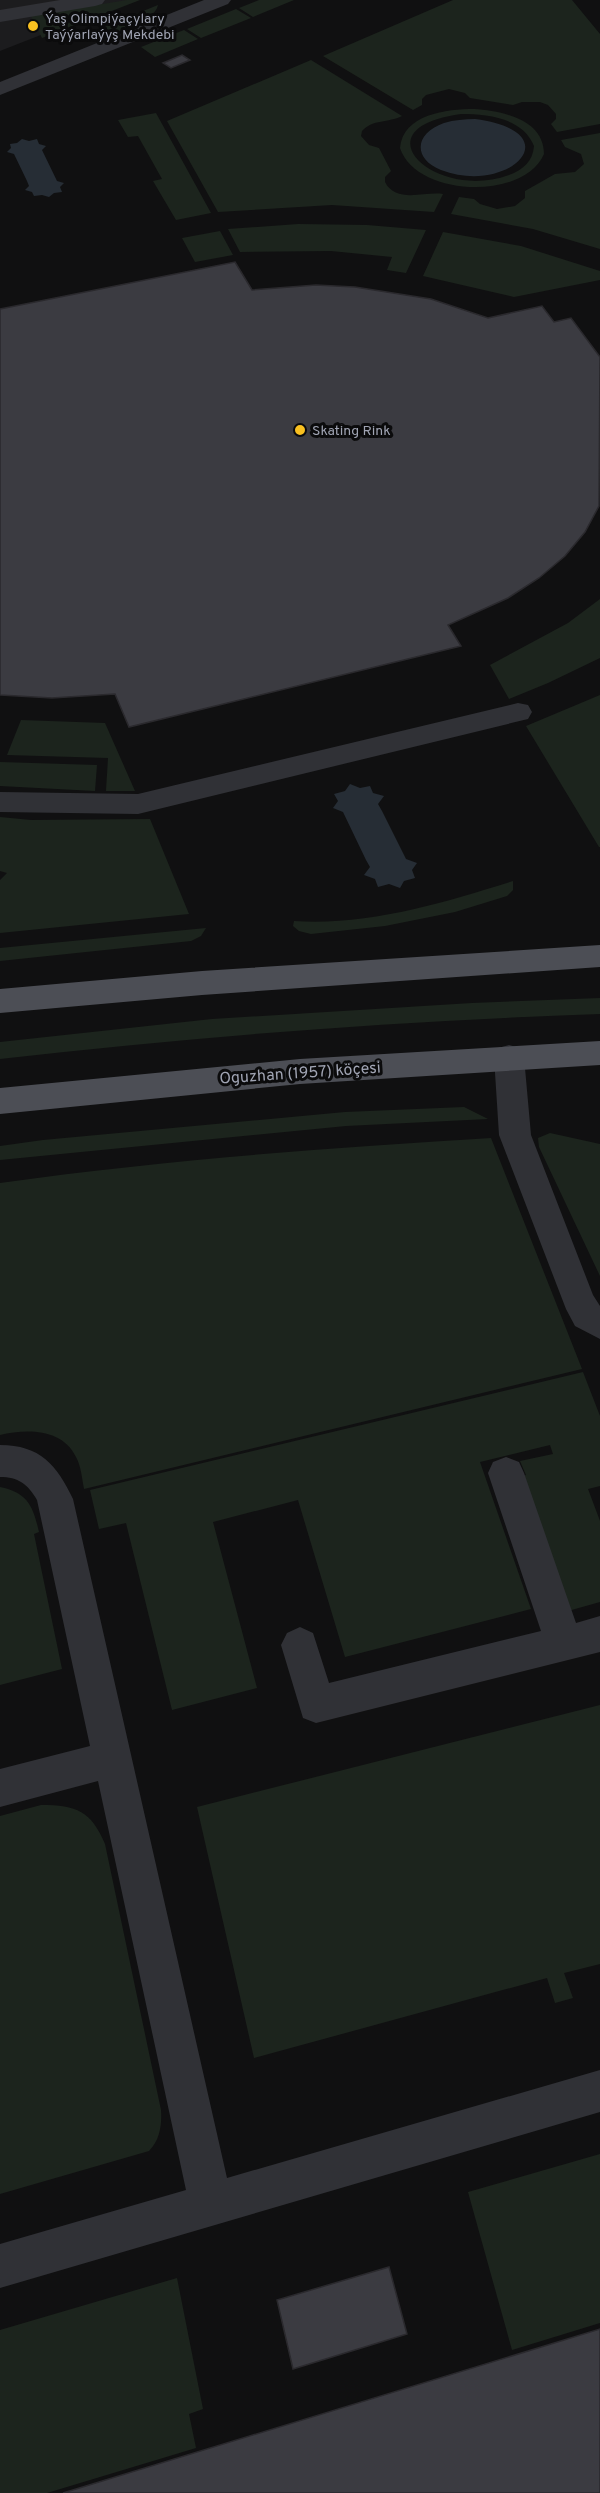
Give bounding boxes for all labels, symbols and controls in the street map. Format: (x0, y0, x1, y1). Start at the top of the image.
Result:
place label: Ýaş Olimpiýaçylary Taýýarlaýyş Mekdebi (45, 10, 175, 44)
marker: Ýaş Olimpiýaçylary Taýýarlaýyş Mekdebi (26, 19, 40, 33)
marker: Skating Rink (293, 423, 307, 437)
place label: Skating Rink (312, 423, 391, 440)
street label: Oguzhan (1957) köçesi (219, 1058, 381, 1090)

